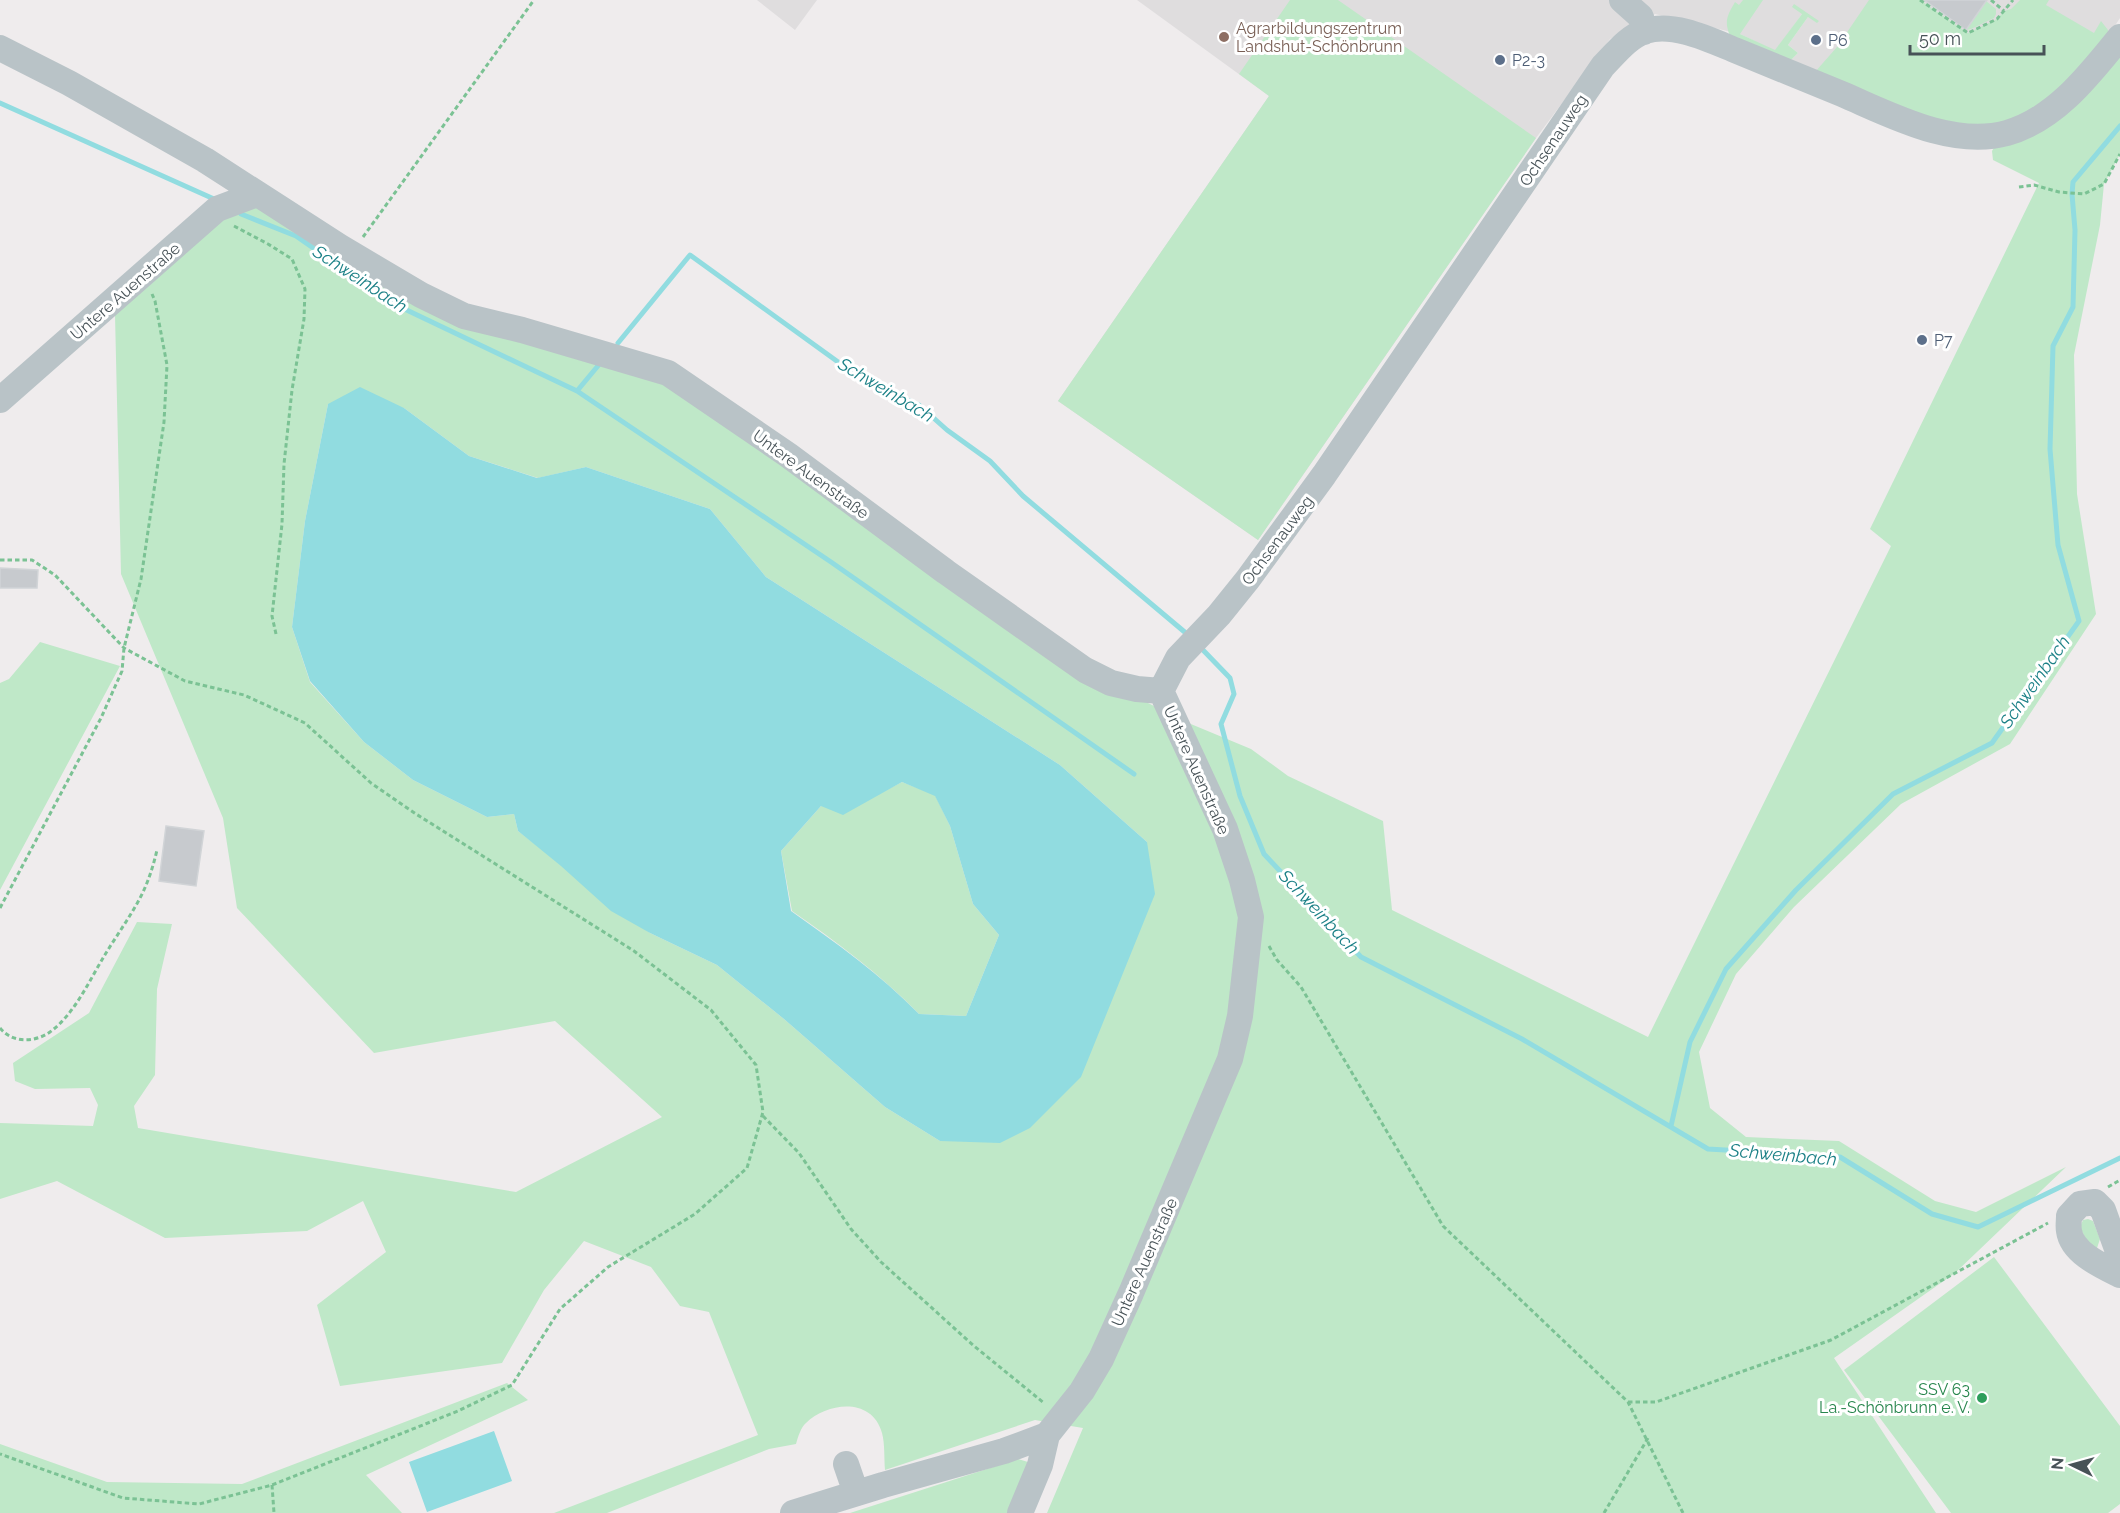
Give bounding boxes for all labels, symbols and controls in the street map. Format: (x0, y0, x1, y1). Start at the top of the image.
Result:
scale bar (1910, 18, 2044, 56)
place label: Agrarbildungszentrum Landshut-Schönbrunn (1236, 19, 1402, 56)
text: 50 m (1919, 28, 1961, 49)
marker: Agrarbildungszentrum Landshut-Schönbrunn (1217, 30, 1231, 44)
place label: P6 (1828, 31, 1848, 50)
marker: P6 (1809, 33, 1823, 47)
place label: P2-3 (1512, 51, 1545, 70)
marker: P2-3 (1493, 53, 1507, 67)
street label: Ochsenauweg (1516, 91, 1591, 190)
street label: Untere Auenstraße (67, 239, 184, 344)
water label: Schweinbach (309, 240, 411, 317)
place label: P7 (1934, 331, 1953, 350)
marker: P7 (1915, 333, 1929, 347)
water label: Schweinbach (834, 352, 938, 426)
street label: Untere Auenstraße (749, 426, 872, 523)
street label: Ochsenauweg (1238, 492, 1317, 589)
water label: Schweinbach (1995, 632, 2074, 733)
street label: Untere Auenstraße (1160, 703, 1233, 837)
water label: Schweinbach (1274, 864, 1364, 958)
water label: Schweinbach (1727, 1139, 1838, 1170)
street label: Untere Auenstraße (1108, 1195, 1181, 1329)
place label: SSV 63 La.-Schönbrunn e. V. (1819, 1380, 1970, 1417)
marker: SSV 63 La.-Schönbrunn e. V. (1975, 1391, 1989, 1405)
north arrow (2042, 1435, 2102, 1495)
text: N (2048, 1457, 2068, 1471)

